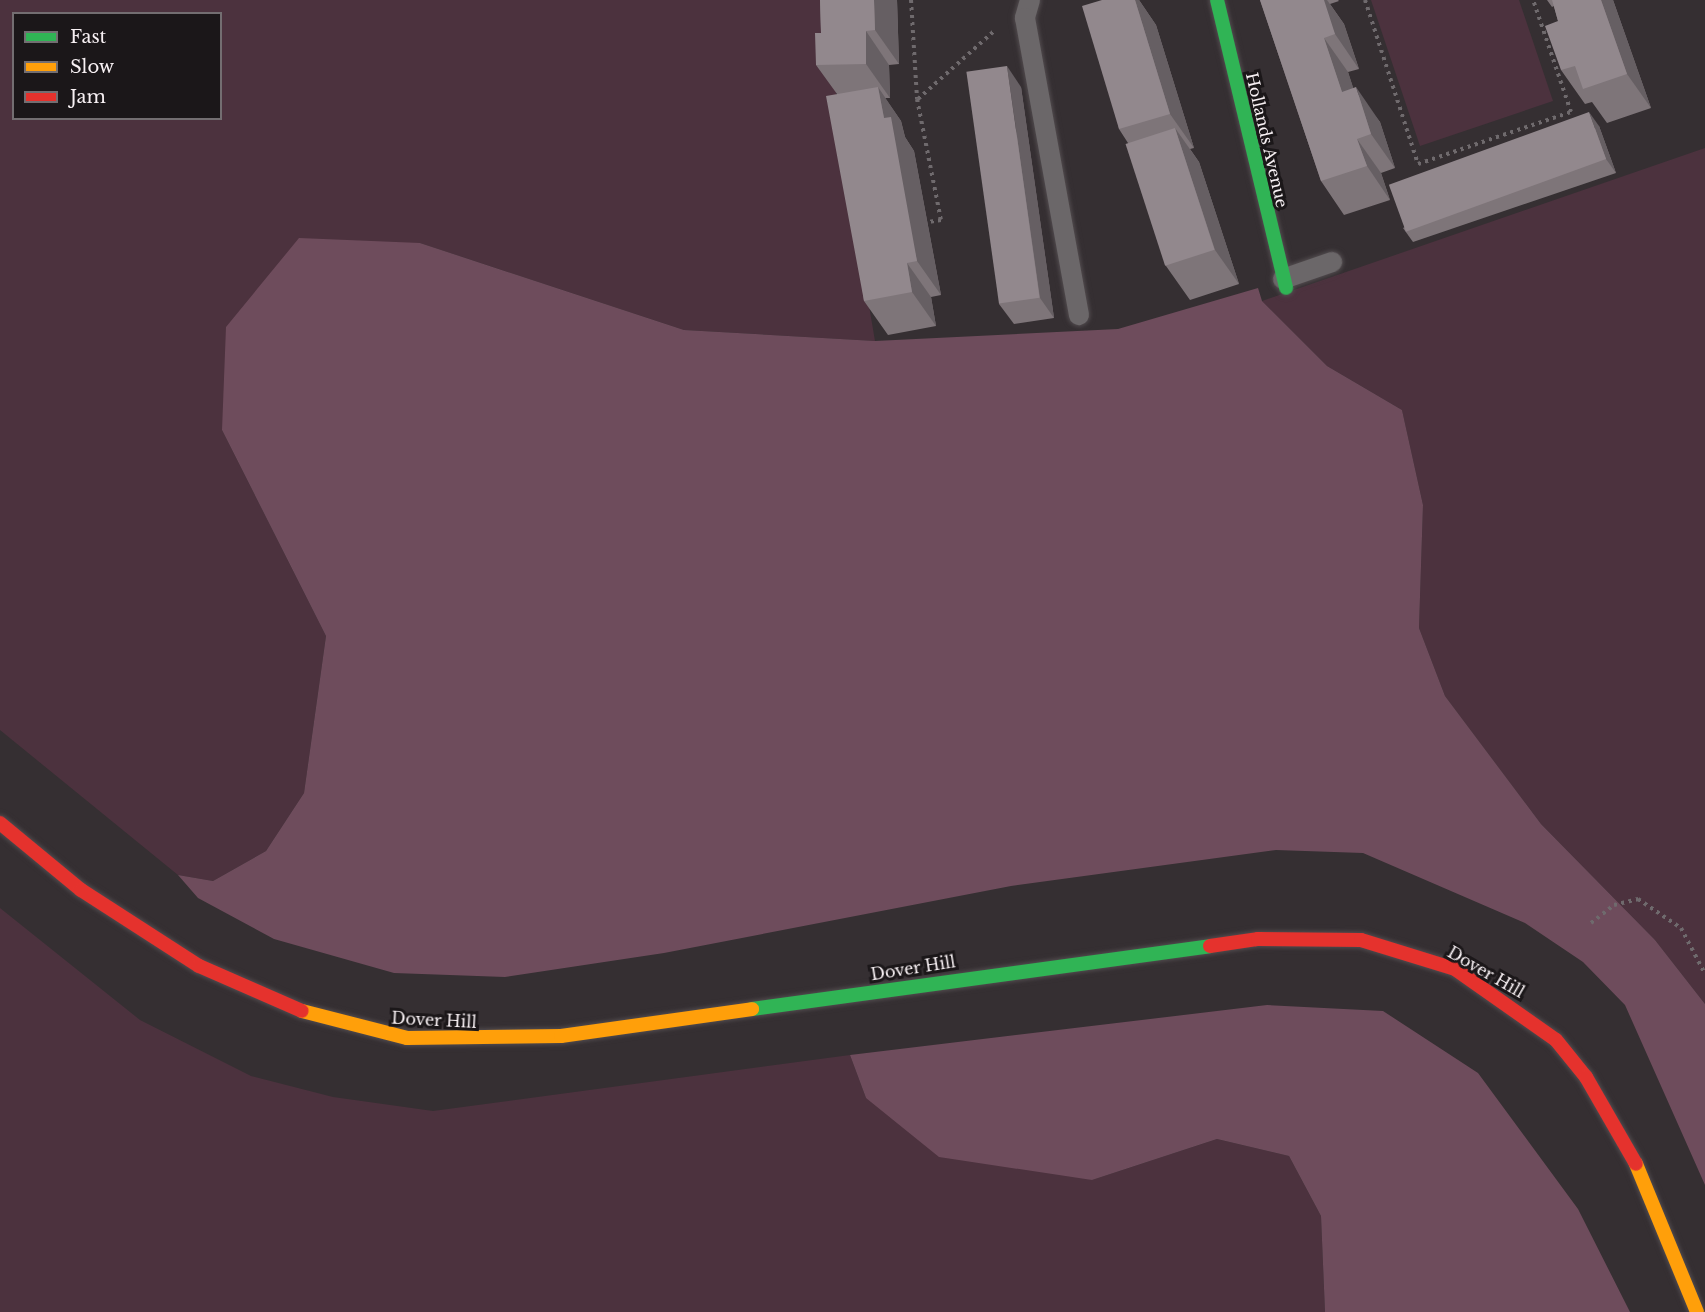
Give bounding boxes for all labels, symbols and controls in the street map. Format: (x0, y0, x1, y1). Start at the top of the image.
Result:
legend (12, 12, 222, 120)
text: Fast (70, 26, 106, 48)
text: Slow (70, 56, 114, 78)
street label: Hollands Avenue (1242, 70, 1292, 210)
text: Jam (70, 86, 106, 108)
street label: Dover Hill (1444, 942, 1528, 1002)
street label: Dover Hill (869, 952, 957, 984)
street label: Dover Hill (391, 1008, 477, 1032)

